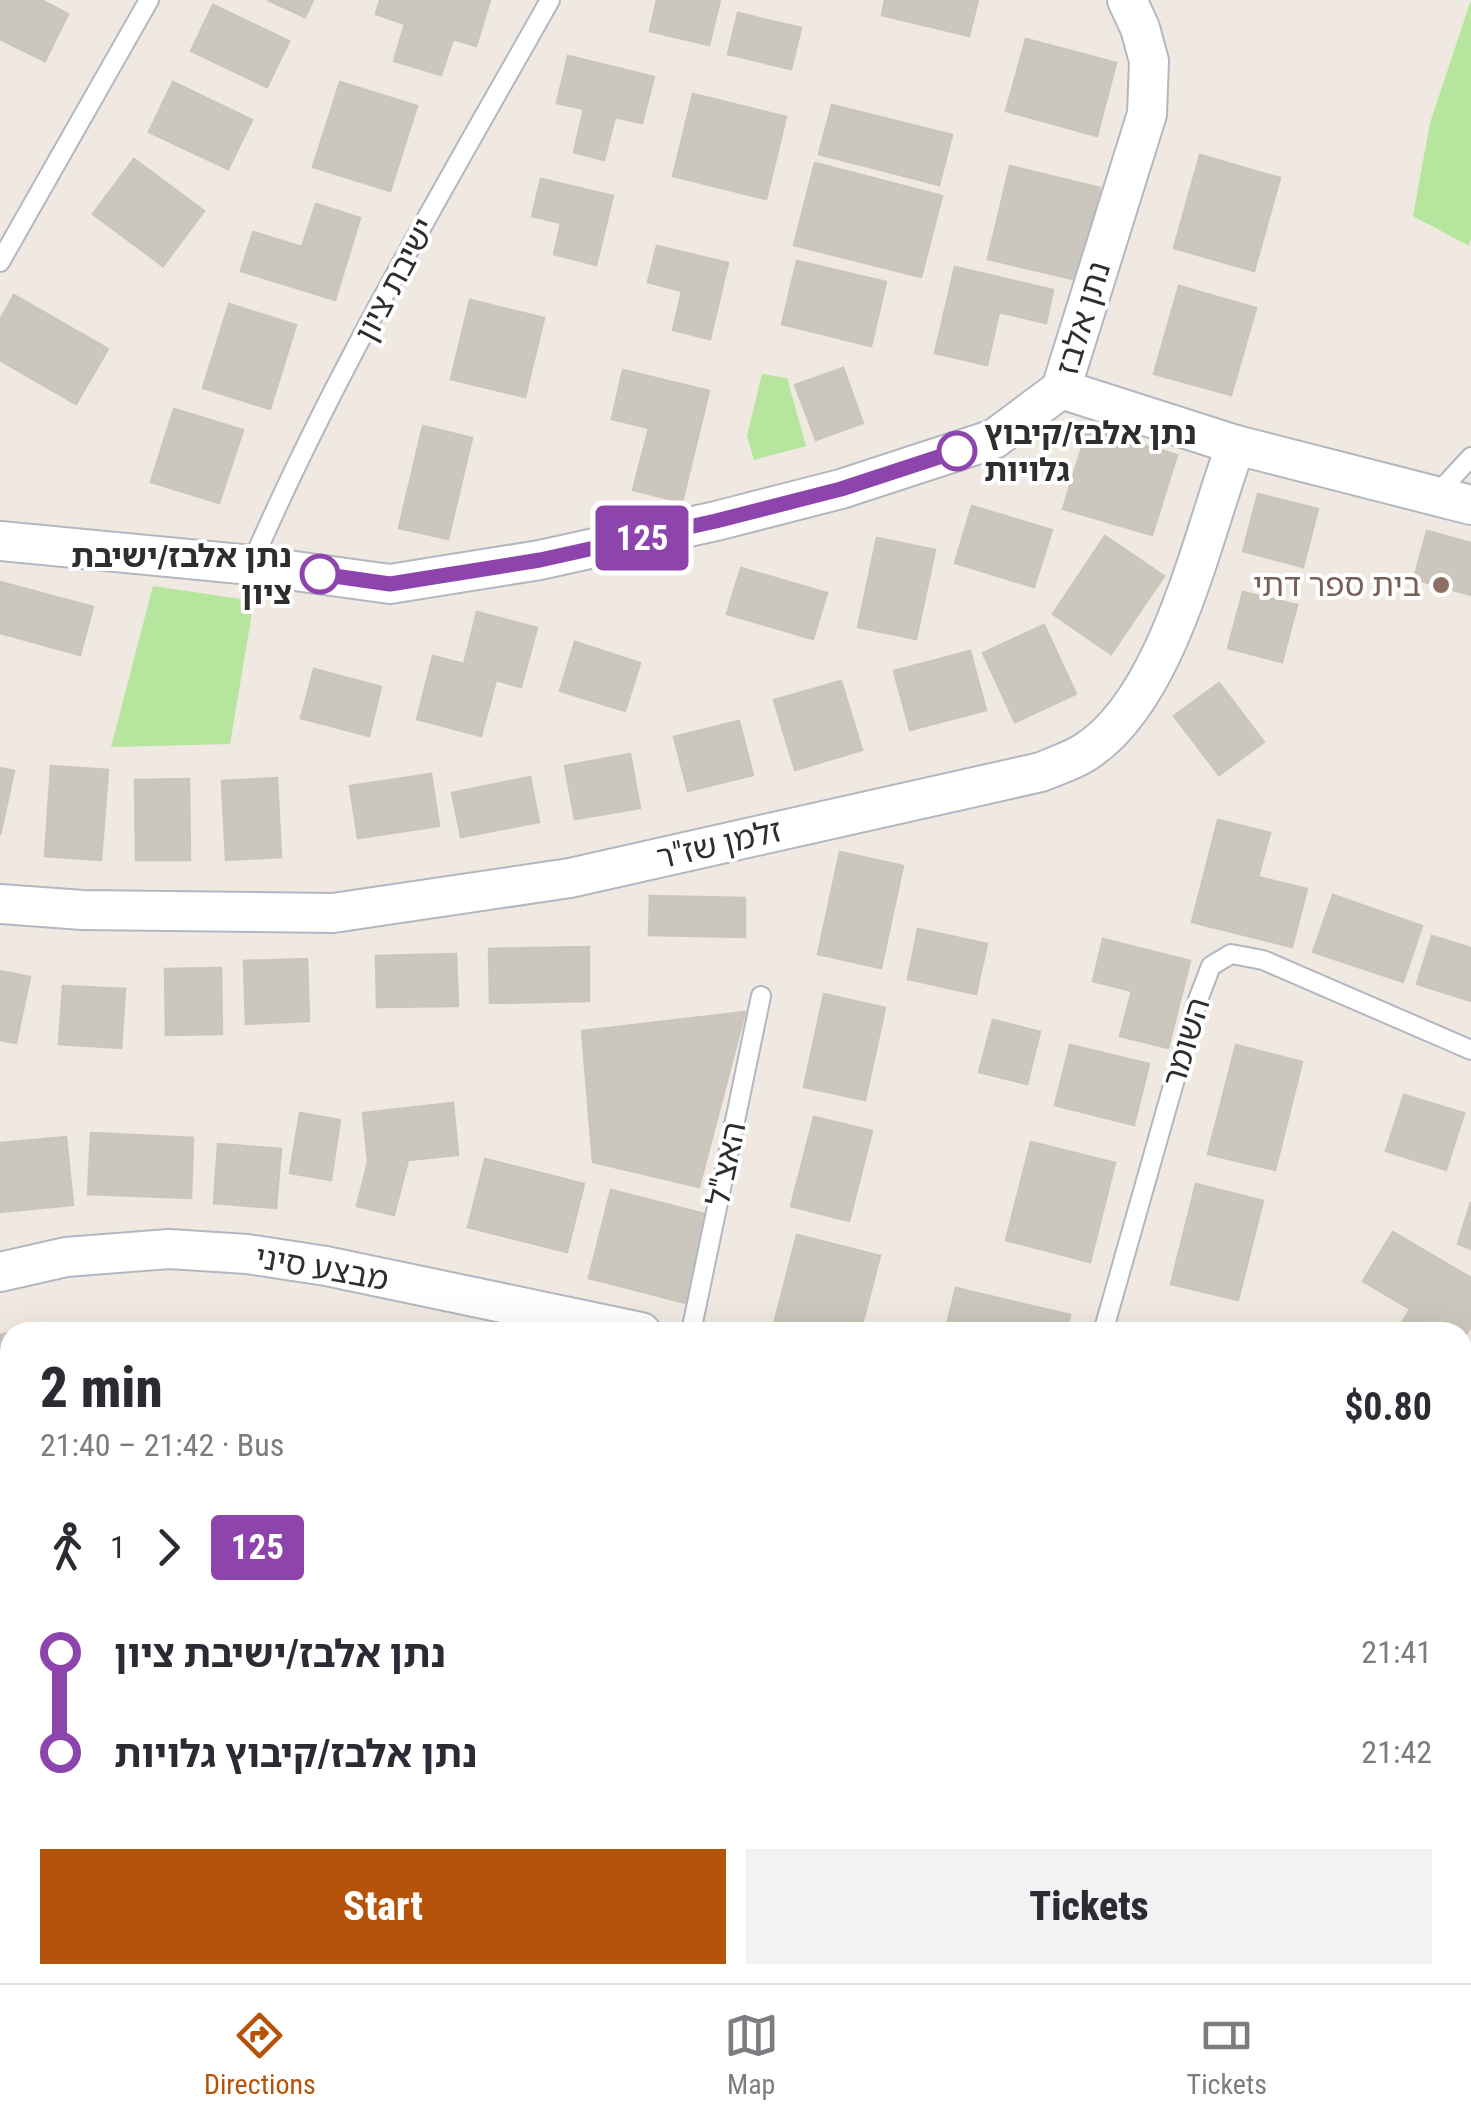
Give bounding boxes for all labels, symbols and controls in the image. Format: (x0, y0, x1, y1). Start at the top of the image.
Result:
street label: ישיבת ציון (347, 212, 443, 348)
street label: נתן אלבז (1048, 257, 1118, 379)
place label: נתן אלבז/קיבוץ גלויות (984, 414, 1197, 489)
marker: נתן אלבז/קיבוץ גלויות (938, 432, 976, 470)
line badge: 125 (584, 506, 700, 570)
text: 125 (615, 518, 669, 559)
place label: נתן אלבז/ישיבת ציון (71, 537, 292, 612)
marker: נתן אלבז/ישיבת ציון (301, 555, 339, 593)
place label: בית ספר דתי (1253, 566, 1421, 604)
marker: בית ספר דתי (1430, 574, 1452, 596)
street label: זלמן שז"ר (653, 811, 785, 877)
street label: השומר (1155, 993, 1217, 1091)
street label: האצ"ל (699, 1118, 753, 1210)
street label: מבצע סיני (252, 1238, 392, 1298)
text: 2 min (40, 1356, 163, 1420)
text: $0.80 (1344, 1385, 1432, 1429)
text: 21:40 – 21:42 · Bus (40, 1426, 284, 1464)
icon: walk (40, 1520, 95, 1575)
icon: forward (141, 1520, 196, 1575)
text: 125 (231, 1527, 284, 1568)
text: 1 (110, 1528, 126, 1566)
text: נתן אלבז/ישיבת ציון (114, 1632, 446, 1676)
text: 21:41 (1361, 1633, 1432, 1671)
text: נתן אלבז/קיבוץ גלויות (114, 1732, 477, 1776)
text: 21:42 (1361, 1733, 1432, 1771)
button: Start (40, 1849, 726, 1964)
button: Tickets (746, 1849, 1432, 1964)
tab: Directions (204, 2008, 316, 2101)
tab: Map (724, 2008, 779, 2101)
tab: Tickets (1187, 2008, 1267, 2101)

